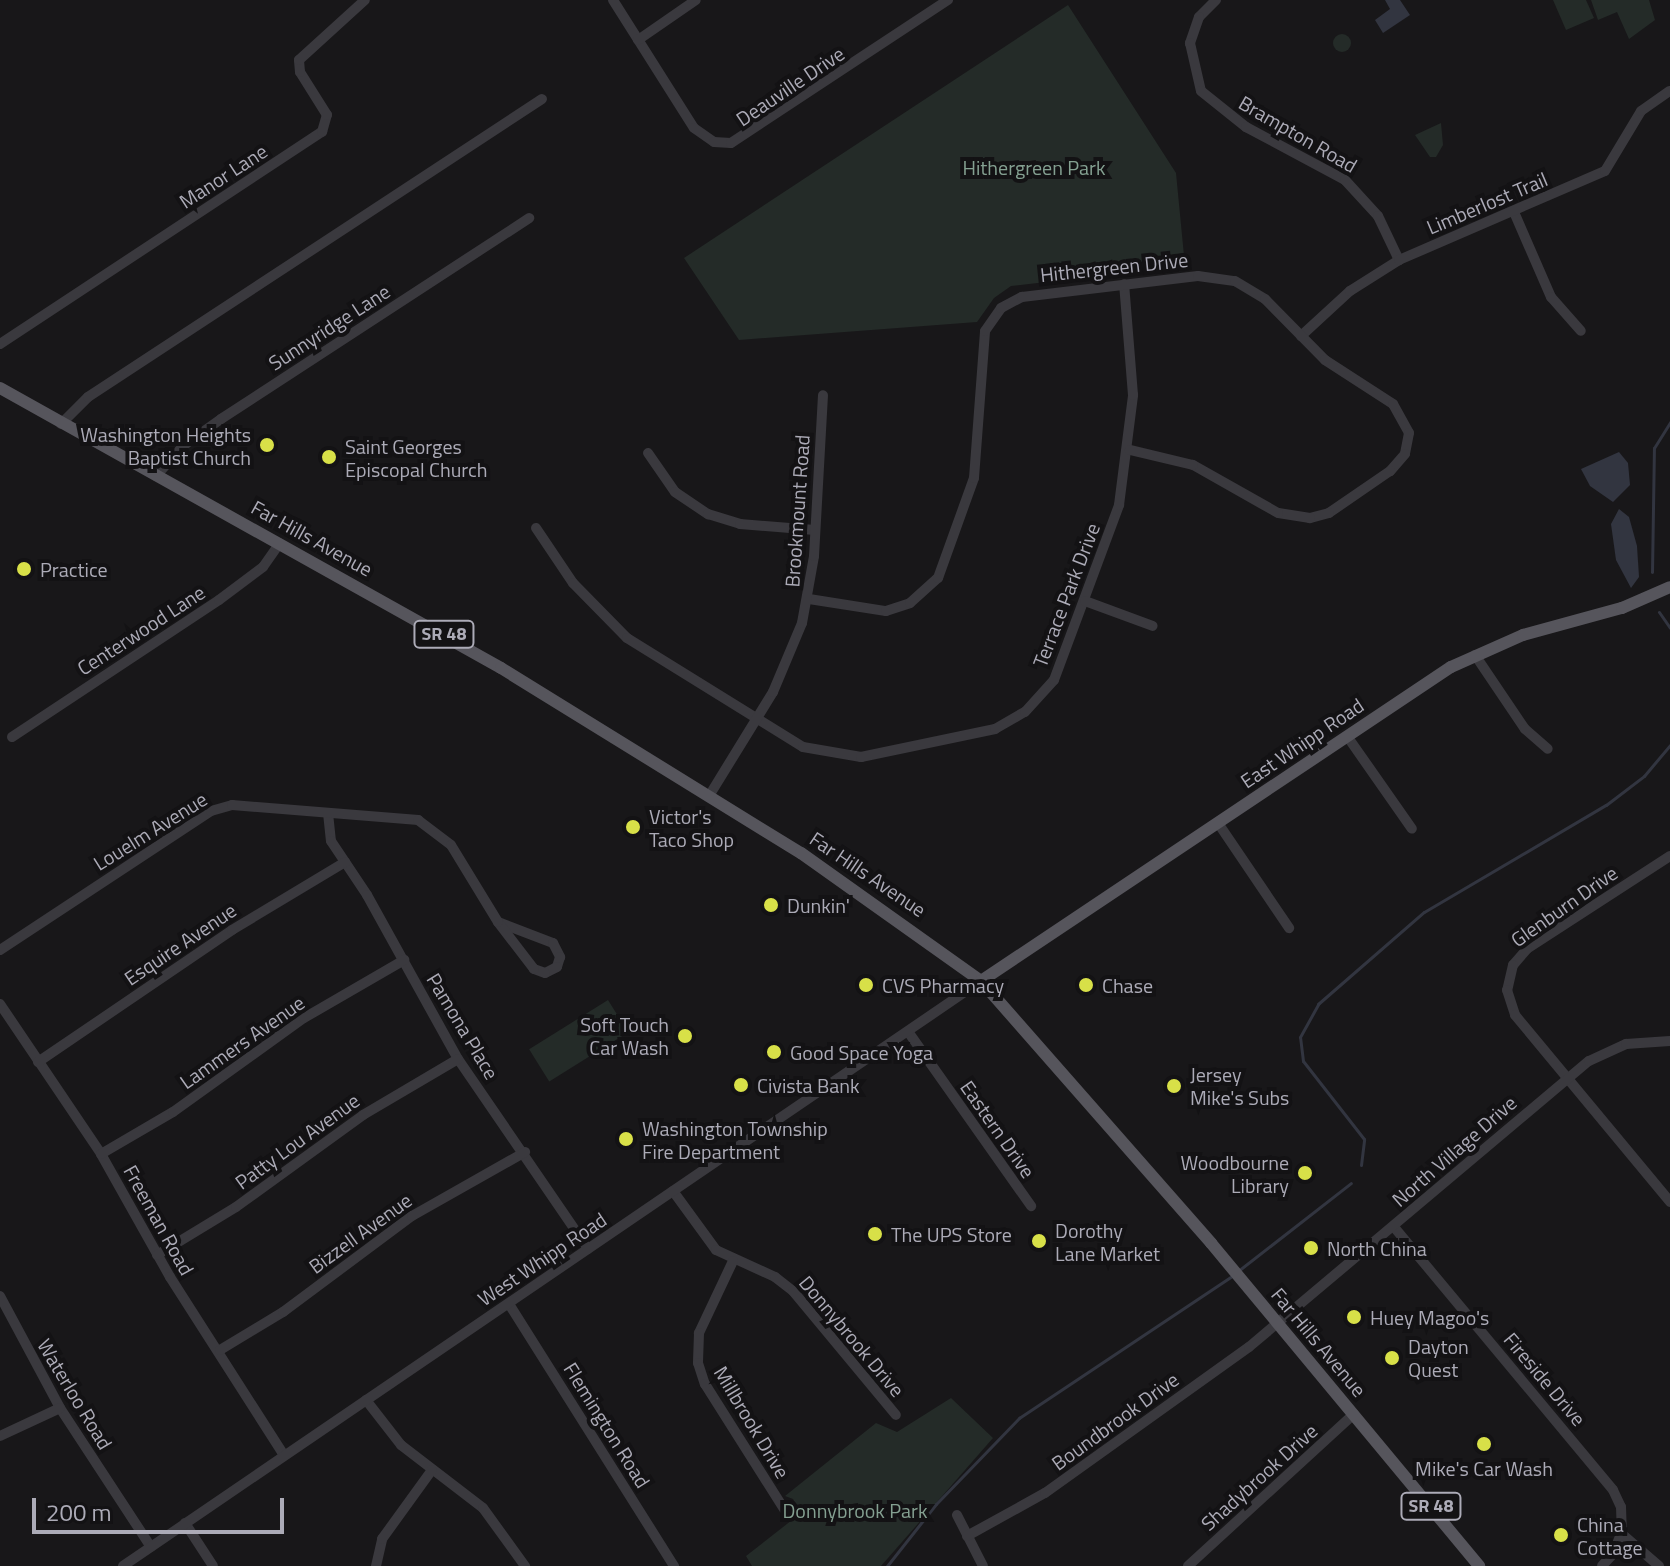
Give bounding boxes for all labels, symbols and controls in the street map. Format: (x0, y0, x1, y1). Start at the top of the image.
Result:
street label: Deauville Drive (731, 41, 849, 131)
street label: Brampton Road (1235, 90, 1361, 178)
street label: Manor Lane (175, 139, 271, 213)
park label: Hithergreen Park (962, 155, 1106, 179)
street label: Limberlost Trail (1423, 167, 1551, 239)
street label: Hithergreen Drive (1039, 247, 1189, 287)
street label: Sunnyridge Lane (264, 279, 394, 375)
place label: Washington Heights Baptist Church (80, 422, 251, 469)
place label: Saint Georges Episcopal Church (345, 434, 487, 481)
street label: Brookmount Road (780, 434, 814, 588)
marker: Washington Heights Baptist Church (258, 436, 276, 454)
marker: Saint Georges Episcopal Church (320, 448, 338, 466)
street label: Far Hills Avenue (247, 495, 377, 581)
street label: Terrace Park Drive (1028, 520, 1104, 670)
place label: Practice (40, 557, 108, 581)
marker: Practice (15, 560, 33, 578)
street label: Centerwood Lane (73, 580, 209, 680)
road number: SR 48 (412, 620, 476, 648)
street label: East Whipp Road (1236, 693, 1368, 793)
street label: Louelm Avenue (89, 787, 211, 875)
place label: Victor's Taco Shop (649, 804, 734, 851)
marker: Victor's Taco Shop (624, 818, 642, 836)
street label: Far Hills Avenue (806, 826, 930, 922)
street label: Glenburn Drive (1506, 860, 1622, 952)
place label: Dunkin' (787, 893, 850, 917)
marker: Dunkin' (762, 896, 780, 914)
street label: Esquire Avenue (120, 898, 240, 990)
street label: Pamona Place (422, 969, 504, 1083)
place label: CVS Pharmacy (882, 973, 1004, 997)
place label: Chase (1102, 973, 1153, 997)
marker: CVS Pharmacy (857, 976, 875, 994)
marker: Chase (1077, 976, 1095, 994)
street label: Lammers Avenue (175, 990, 309, 1094)
place label: Soft Touch Car Wash (580, 1012, 669, 1059)
marker: Soft Touch Car Wash (676, 1027, 694, 1045)
place label: Good Space Yoga (790, 1040, 933, 1064)
marker: Good Space Yoga (765, 1043, 783, 1061)
place label: Jersey Mike's Subs (1190, 1062, 1289, 1109)
place label: Civista Bank (757, 1073, 860, 1097)
marker: Civista Bank (732, 1076, 750, 1094)
street label: Eastern Drive (956, 1076, 1040, 1182)
marker: Jersey Mike's Subs (1165, 1077, 1183, 1095)
street label: Patty Lou Avenue (230, 1088, 364, 1194)
street label: North Village Drive (1387, 1090, 1521, 1212)
place label: Washington Township Fire Department (642, 1116, 828, 1163)
marker: Washington Township Fire Department (617, 1130, 635, 1148)
place label: Woodbourne Library (1181, 1150, 1289, 1197)
street label: Freeman Road (119, 1161, 199, 1279)
marker: Woodbourne Library (1296, 1164, 1314, 1182)
street label: Bizzell Avenue (304, 1188, 416, 1278)
street label: West Whipp Road (473, 1207, 611, 1311)
place label: Dorothy Lane Market (1055, 1218, 1160, 1265)
place label: The UPS Store (891, 1222, 1012, 1246)
marker: The UPS Store (866, 1225, 884, 1243)
marker: Dorothy Lane Market (1030, 1232, 1048, 1250)
place label: North China (1327, 1236, 1427, 1260)
marker: North China (1302, 1239, 1320, 1257)
street label: Donnybrook Drive (794, 1271, 910, 1401)
street label: Far Hills Avenue (1267, 1283, 1371, 1401)
place label: Huey Magoo's (1370, 1305, 1489, 1329)
marker: Huey Magoo's (1345, 1308, 1363, 1326)
street label: Fireside Drive (1499, 1328, 1591, 1430)
street label: Waterloo Road (33, 1334, 117, 1454)
place label: Dayton Quest (1408, 1334, 1469, 1381)
marker: Dayton Quest (1383, 1349, 1401, 1367)
street label: Flemington Road (559, 1358, 655, 1492)
street label: Millbrook Drive (709, 1362, 795, 1482)
street label: Boundbrook Drive (1047, 1367, 1183, 1475)
street label: Shadybrook Drive (1196, 1419, 1322, 1535)
marker: Mike's Car Wash (1475, 1435, 1493, 1453)
place label: Mike's Car Wash (1415, 1456, 1553, 1480)
scale bar (36, 1482, 288, 1532)
road number: SR 48 (1399, 1492, 1463, 1520)
text: 200 m (46, 1494, 112, 1530)
park label: Donnybrook Park (782, 1498, 928, 1522)
place label: China Cottage (1577, 1512, 1643, 1559)
marker: China Cottage (1552, 1526, 1570, 1544)

